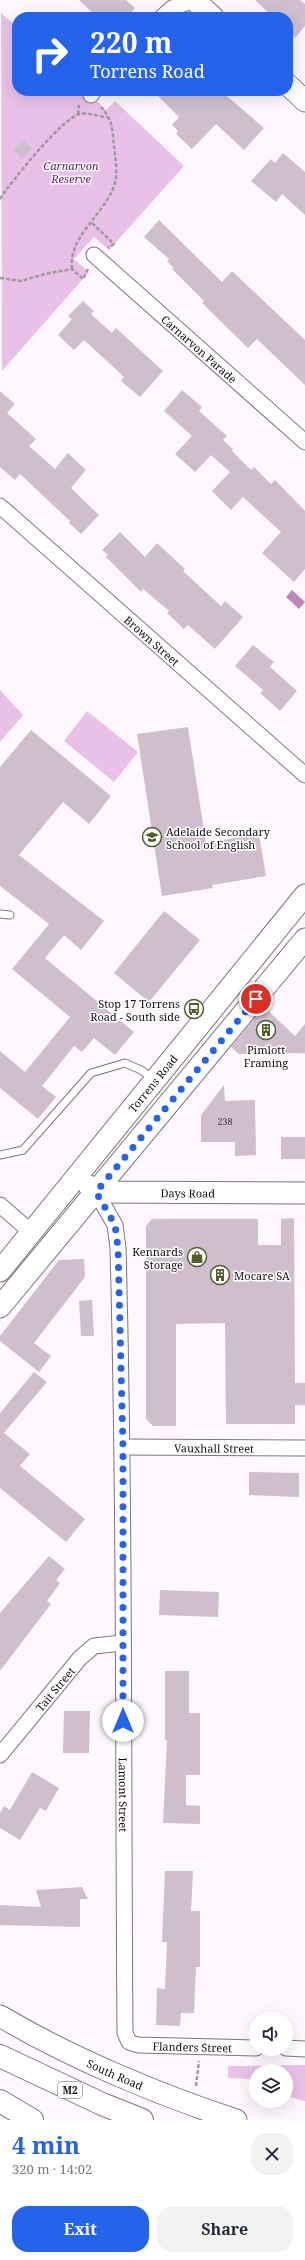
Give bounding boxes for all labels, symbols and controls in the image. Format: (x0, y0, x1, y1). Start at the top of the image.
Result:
text: 220 m (90, 23, 172, 61)
icon: right (24, 28, 76, 80)
text: Torrens Road (90, 59, 205, 83)
park label: Carnarvon Reserve (43, 158, 99, 186)
street label: Carnarvon Parade (159, 311, 241, 386)
street label: Brown Street (121, 612, 183, 669)
place label: Adelaide Secondary School of English (166, 824, 271, 852)
school or university icon: Adelaide Secondary School of English (141, 826, 163, 848)
pin (239, 982, 273, 1016)
icon: arrive (245, 988, 267, 1010)
place label: Stop 17 Torrens Road - South side (90, 996, 180, 1024)
bus stop icon: Stop 17 Torrens Road - South side (183, 998, 205, 1020)
building icon: Pimlott Framing (255, 1019, 277, 1041)
place label: Pimlott Framing (244, 1042, 288, 1070)
street label: Torrens Road (124, 1051, 181, 1115)
house number: 238 (217, 1115, 233, 1128)
street label: Days Road (160, 1185, 215, 1200)
place label: Kennards Storage (132, 1244, 183, 1272)
shop icon: Kennards Storage (186, 1246, 208, 1268)
building icon: Mocare SA (209, 1264, 231, 1286)
place label: Mocare SA (234, 1268, 290, 1283)
street label: Vauxhall Street (174, 1440, 254, 1455)
street label: Tait Street (32, 1663, 78, 1714)
position arrow (102, 1700, 144, 1742)
street label: Lamont Street (116, 1758, 132, 1832)
map controls (249, 2012, 293, 2108)
button: sound (249, 2012, 293, 2056)
street label: Flanders Street (152, 2038, 232, 2055)
street label: South Road (85, 2055, 146, 2093)
button: layers (249, 2064, 293, 2108)
road number: M2 (58, 2082, 82, 2098)
text: 4 min (12, 2128, 80, 2161)
button: close (251, 2133, 293, 2175)
text: 320 m · 14:02 (12, 2160, 92, 2178)
button: Exit (12, 2206, 149, 2252)
button: Share (157, 2206, 293, 2252)

